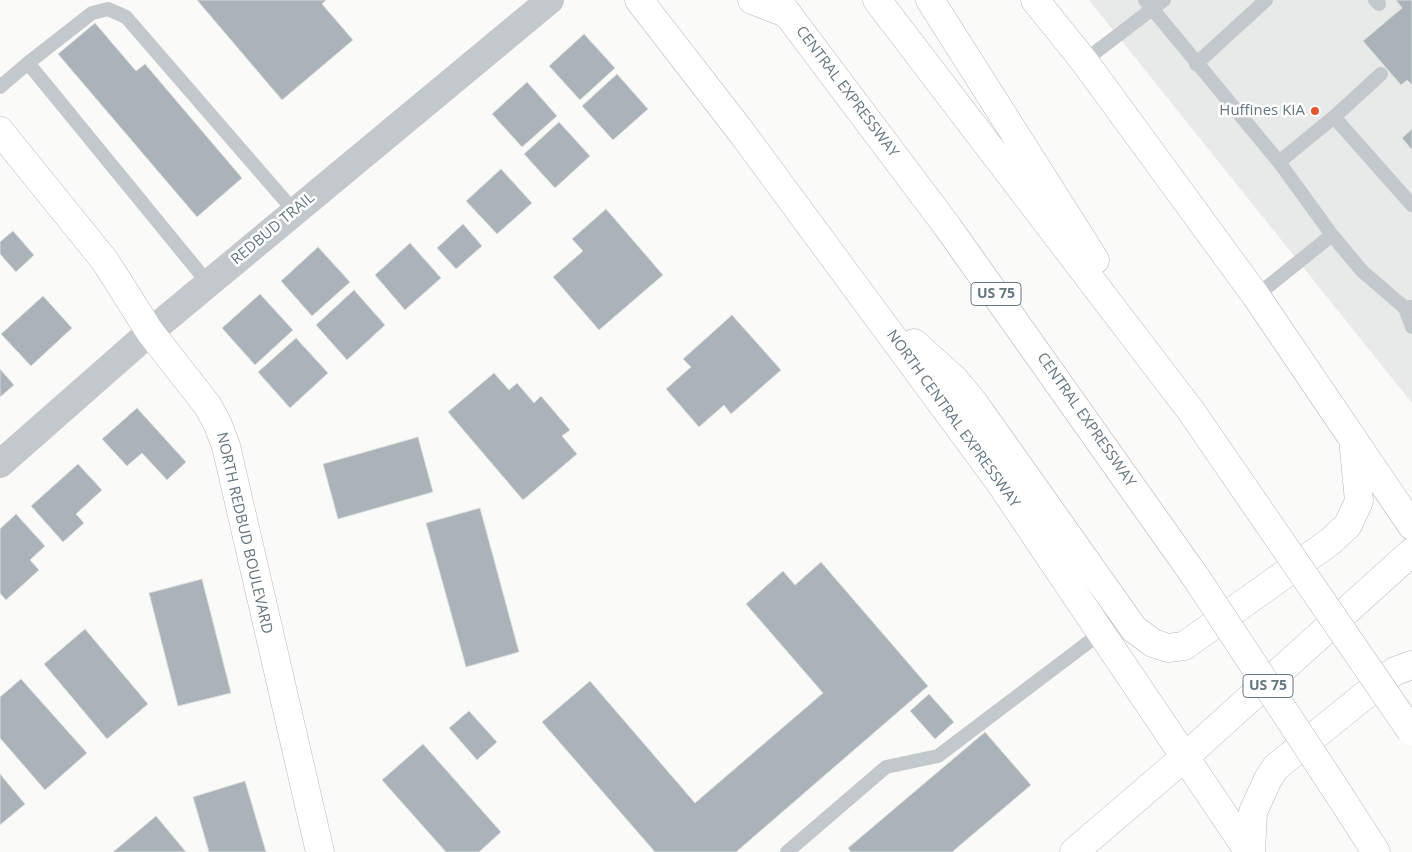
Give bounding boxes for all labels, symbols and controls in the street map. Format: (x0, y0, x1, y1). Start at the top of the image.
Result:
street label: CENTRAL EXPRESSWAY (792, 23, 902, 161)
place label: Huffines KIA (1219, 102, 1305, 120)
marker: Huffines KIA (1309, 105, 1321, 117)
street label: REDBUD TRAIL (228, 189, 318, 269)
road number: US 75 (971, 282, 1021, 306)
street label: NORTH CENTRAL EXPRESSWAY (883, 327, 1023, 511)
street label: CENTRAL EXPRESSWAY (1033, 349, 1139, 491)
street label: NORTH REDBUD BOULEVARD (212, 430, 276, 636)
road number: US 75 (1243, 674, 1293, 698)

